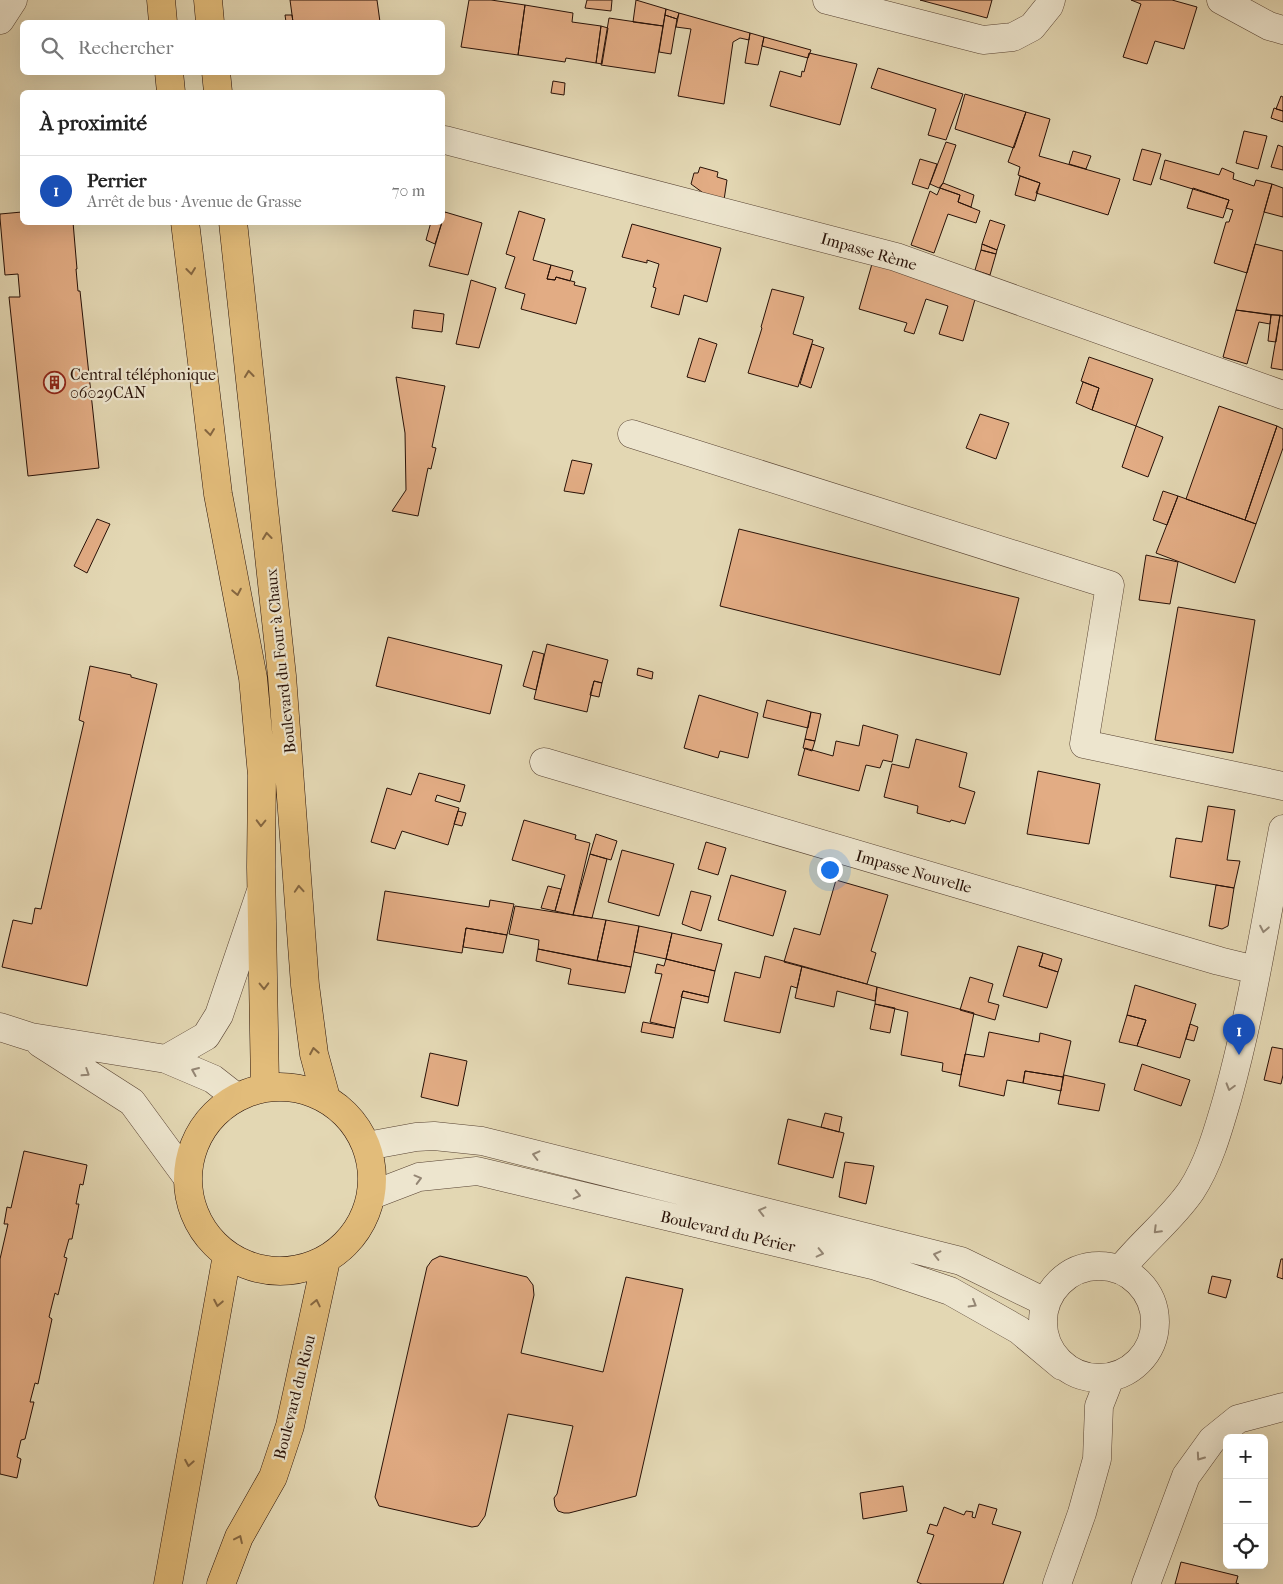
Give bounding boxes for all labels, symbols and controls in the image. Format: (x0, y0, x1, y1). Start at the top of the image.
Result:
search box (20, 20, 445, 75)
icon: search (38, 34, 66, 62)
text: Rechercher (78, 37, 174, 59)
text: À proximité (40, 111, 147, 135)
text: Perrier (87, 170, 147, 192)
text: 1 (53, 181, 59, 200)
text: 70 m (392, 181, 425, 200)
text: Arrêt de bus · Avenue de Grasse (87, 192, 302, 211)
street label: Impasse Rème (819, 229, 919, 274)
one-way arrow (185, 267, 196, 275)
place label: Central téléphonique 06029CAN (70, 365, 216, 402)
one-way arrow (244, 370, 255, 378)
building icon: Central téléphonique 06029CAN (42, 371, 66, 395)
one-way arrow (204, 429, 215, 437)
one-way arrow (262, 531, 273, 539)
street label: Boulevard du Four à Chaux (261, 567, 300, 754)
one-way arrow (231, 588, 241, 597)
one-way arrow (256, 820, 266, 828)
street label: Impasse Nouvelle (854, 846, 974, 897)
your location (817, 857, 843, 883)
one-way arrow (293, 885, 304, 893)
one-way arrow (1260, 924, 1270, 933)
one-way arrow (259, 982, 269, 990)
pin: 1 (1223, 1014, 1255, 1055)
one-way arrow (310, 1046, 320, 1055)
one-way arrow (81, 1066, 90, 1076)
one-way arrow (191, 1067, 200, 1078)
one-way arrow (1226, 1083, 1236, 1091)
one-way arrow (533, 1150, 541, 1160)
one-way arrow (413, 1174, 422, 1185)
one-way arrow (572, 1189, 581, 1200)
one-way arrow (758, 1206, 766, 1217)
street label: Boulevard du Périer (659, 1207, 797, 1256)
one-way arrow (1154, 1224, 1163, 1233)
one-way arrow (816, 1247, 825, 1258)
one-way arrow (932, 1250, 941, 1261)
one-way arrow (310, 1298, 321, 1307)
one-way arrow (968, 1298, 977, 1308)
one-way arrow (213, 1299, 224, 1308)
street label: Boulevard du Riou (270, 1333, 319, 1461)
map controls (1223, 1434, 1268, 1569)
button: + (1223, 1434, 1268, 1479)
one-way arrow (1197, 1451, 1206, 1461)
one-way arrow (184, 1459, 194, 1467)
button: − (1223, 1479, 1268, 1524)
button: locate (1223, 1524, 1268, 1569)
one-way arrow (233, 1535, 244, 1544)

